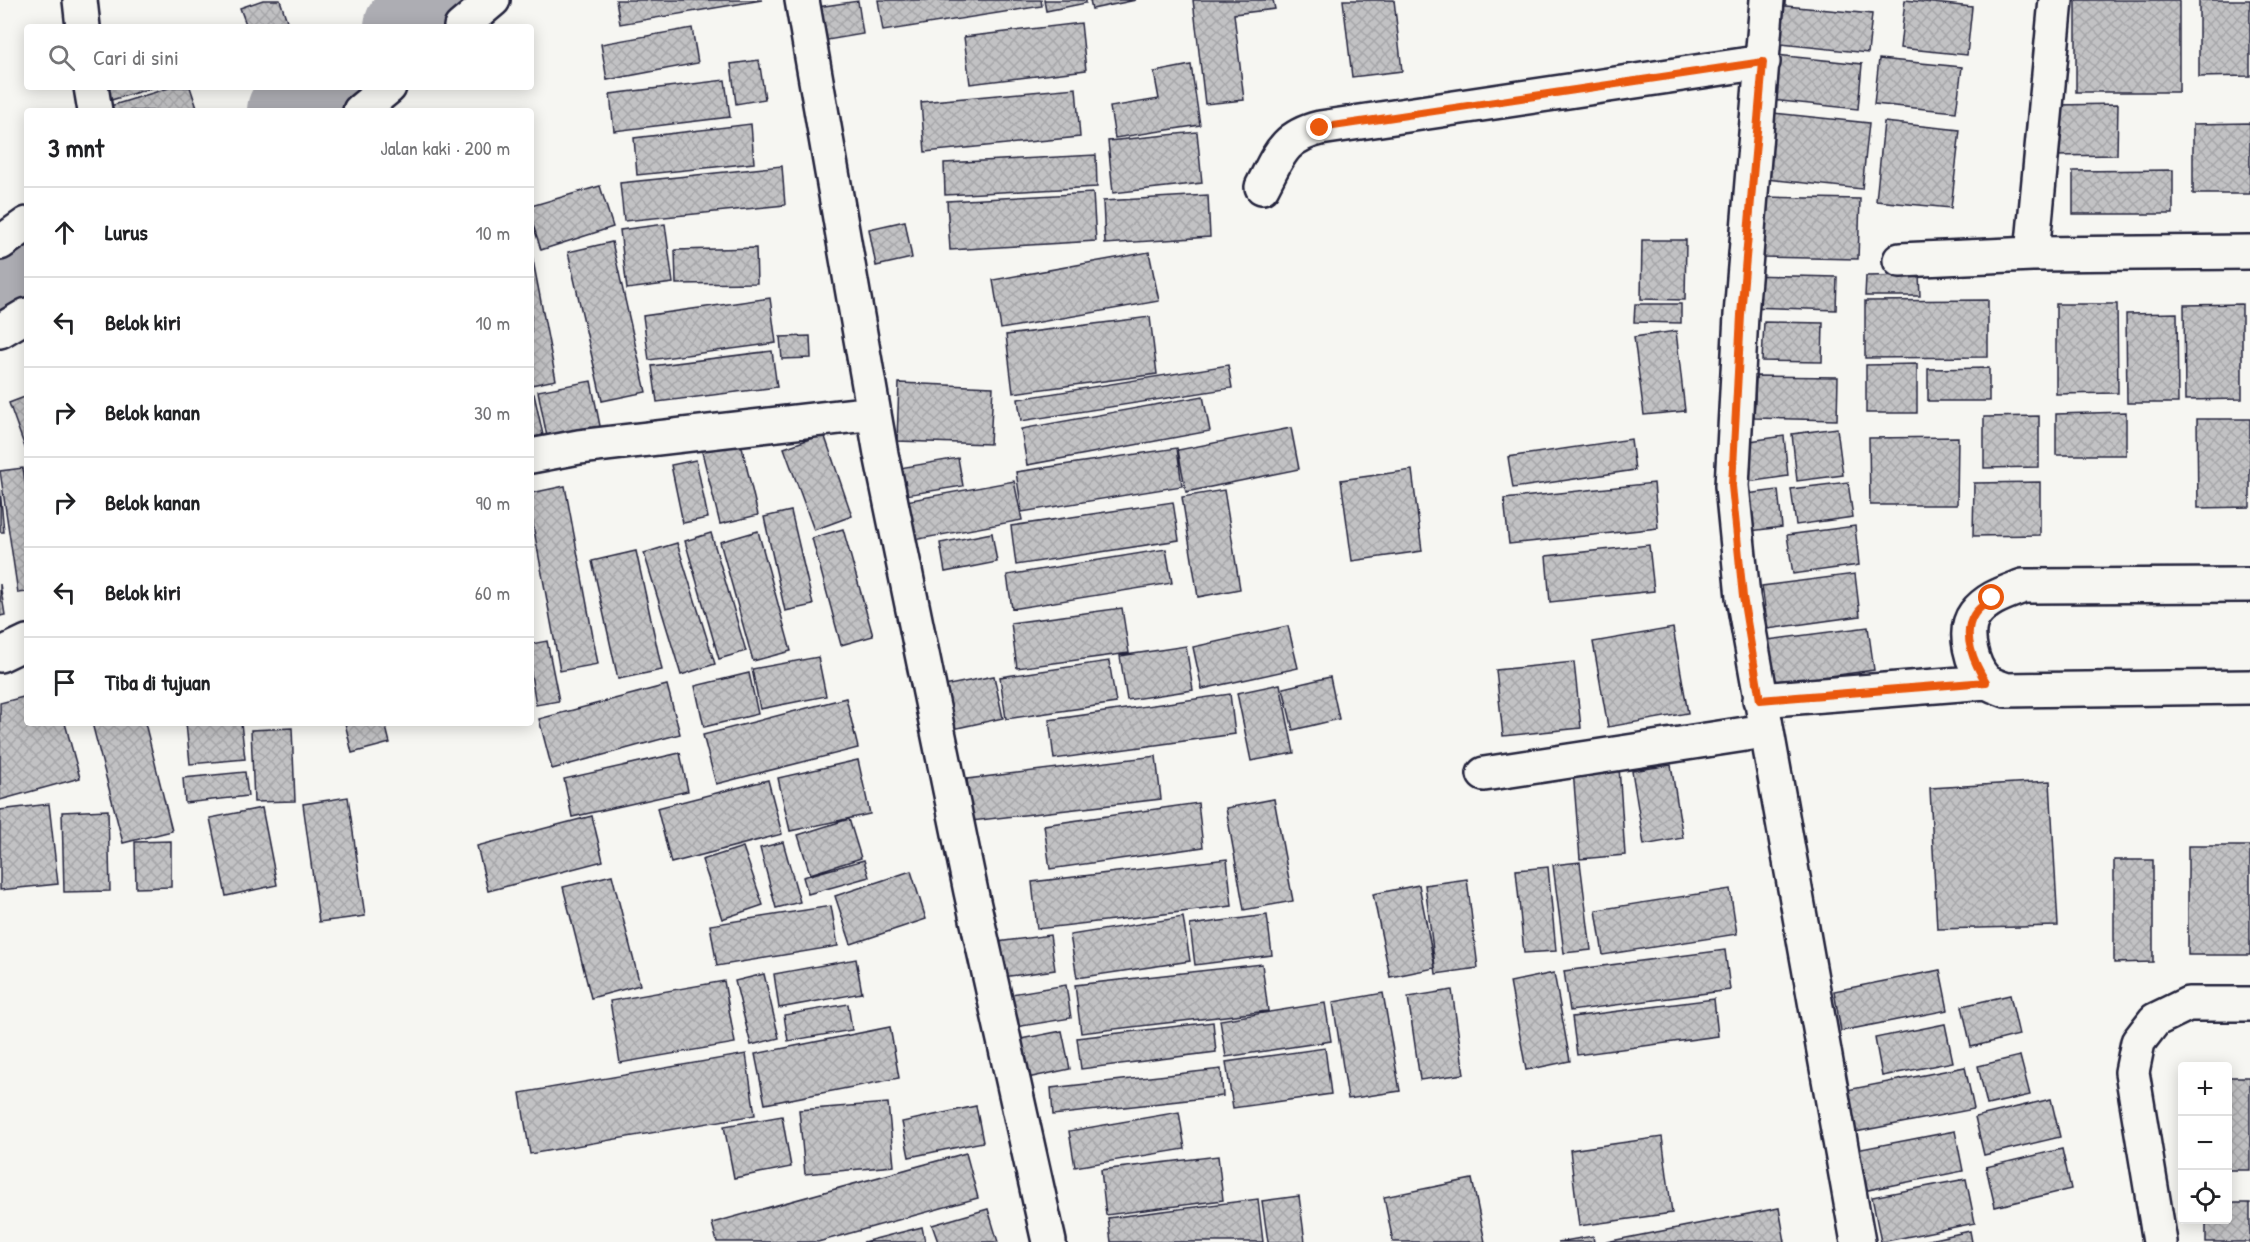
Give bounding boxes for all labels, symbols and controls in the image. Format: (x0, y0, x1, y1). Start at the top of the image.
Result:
search box (24, 24, 534, 90)
icon: search (45, 41, 78, 74)
text: Cari di sini (93, 42, 179, 72)
route end (1306, 114, 1332, 140)
text: 3 mnt (48, 130, 104, 165)
text: Jalan kaki · 200 m (380, 134, 510, 161)
icon: ahead (48, 216, 81, 249)
text: Lurus (105, 217, 148, 247)
text: 10 m (476, 219, 510, 246)
icon: left (48, 306, 81, 339)
text: Belok kiri (105, 307, 181, 337)
text: 10 m (476, 309, 510, 336)
icon: right (48, 396, 81, 429)
text: Belok kanan (105, 397, 200, 427)
text: 30 m (474, 399, 510, 426)
icon: right (48, 486, 81, 519)
text: Belok kanan (105, 487, 200, 517)
text: 90 m (476, 489, 510, 516)
icon: left (48, 576, 81, 609)
text: Belok kiri (105, 577, 181, 607)
text: 60 m (475, 579, 510, 606)
route start (1978, 584, 2004, 610)
icon: arrive (48, 666, 81, 699)
text: Tiba di tujuan (105, 667, 210, 697)
map controls (2178, 1062, 2232, 1224)
button: + (2178, 1062, 2232, 1116)
button: − (2178, 1116, 2232, 1170)
button: locate (2178, 1170, 2232, 1224)

